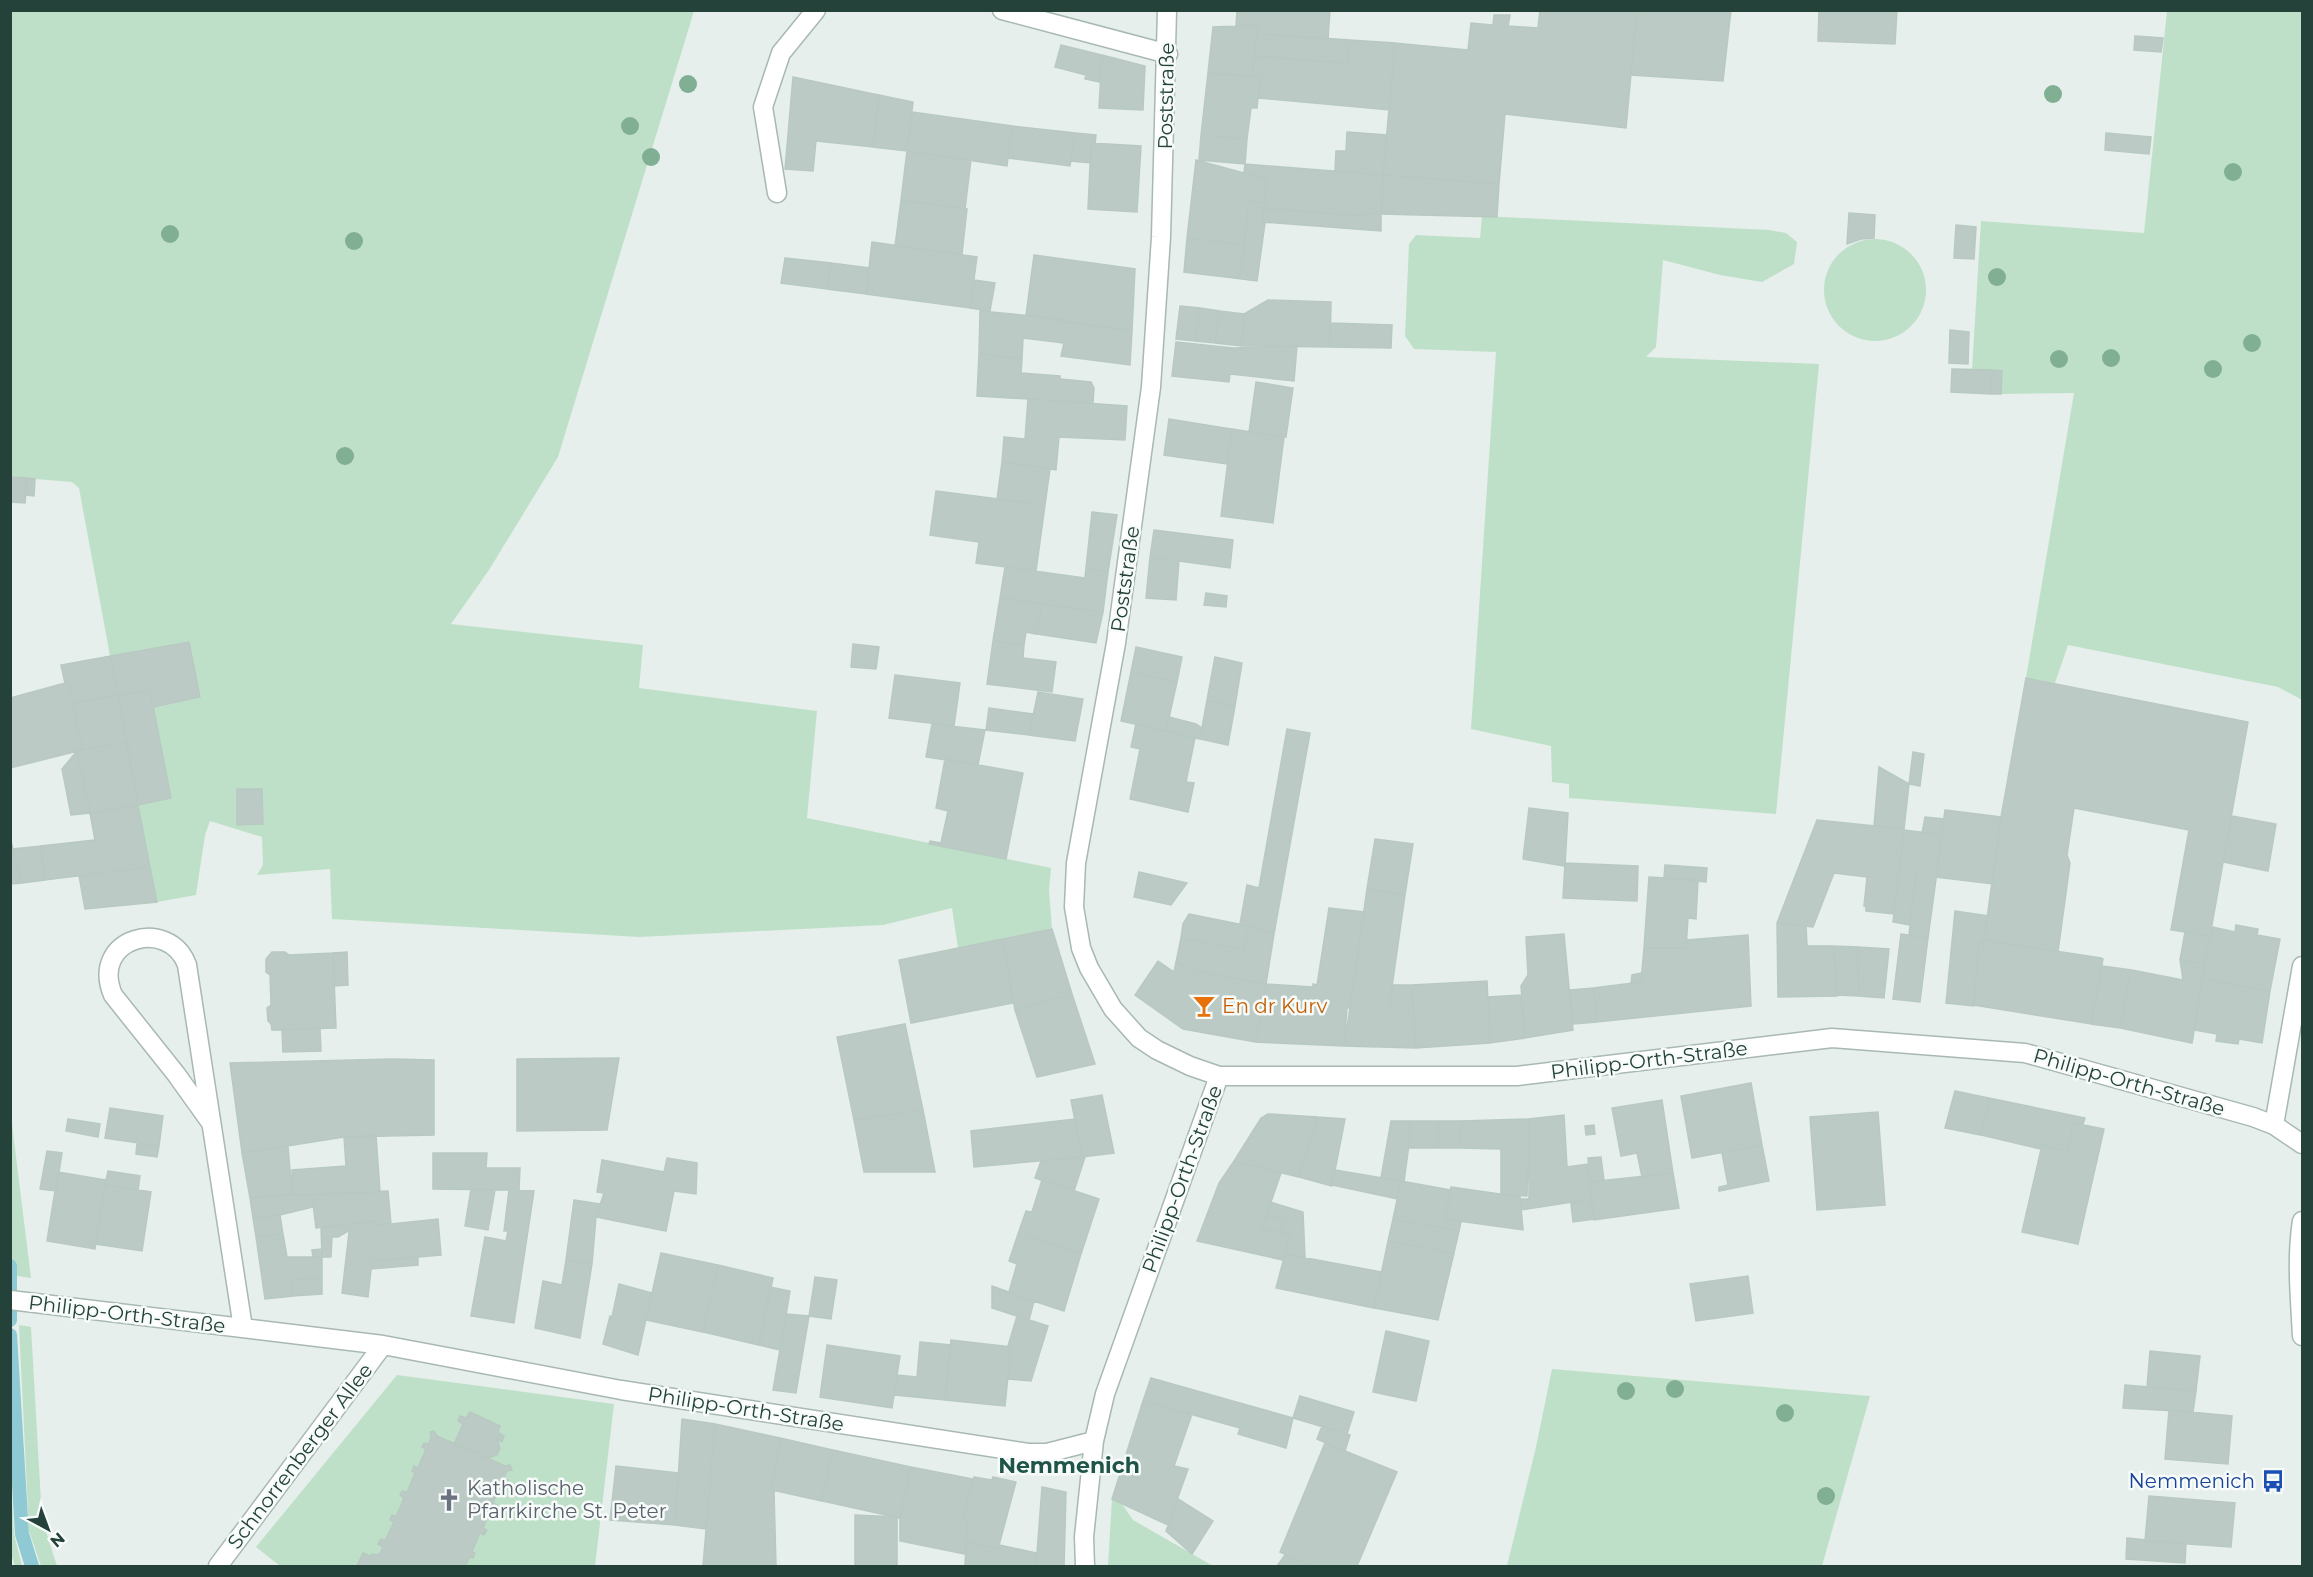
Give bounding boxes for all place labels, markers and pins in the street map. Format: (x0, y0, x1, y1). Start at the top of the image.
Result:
bar icon: En dr Kurv (1191, 993, 1217, 1019)
place label: En dr Kurv (1222, 994, 1328, 1018)
bus stop icon: Nemmenich (2260, 1468, 2286, 1494)
place label: Nemmenich (2129, 1469, 2255, 1493)
place label: Katholische Pfarrkirche St. Peter (467, 1476, 667, 1523)
church icon: Katholische Pfarrkirche St. Peter (436, 1487, 462, 1513)

